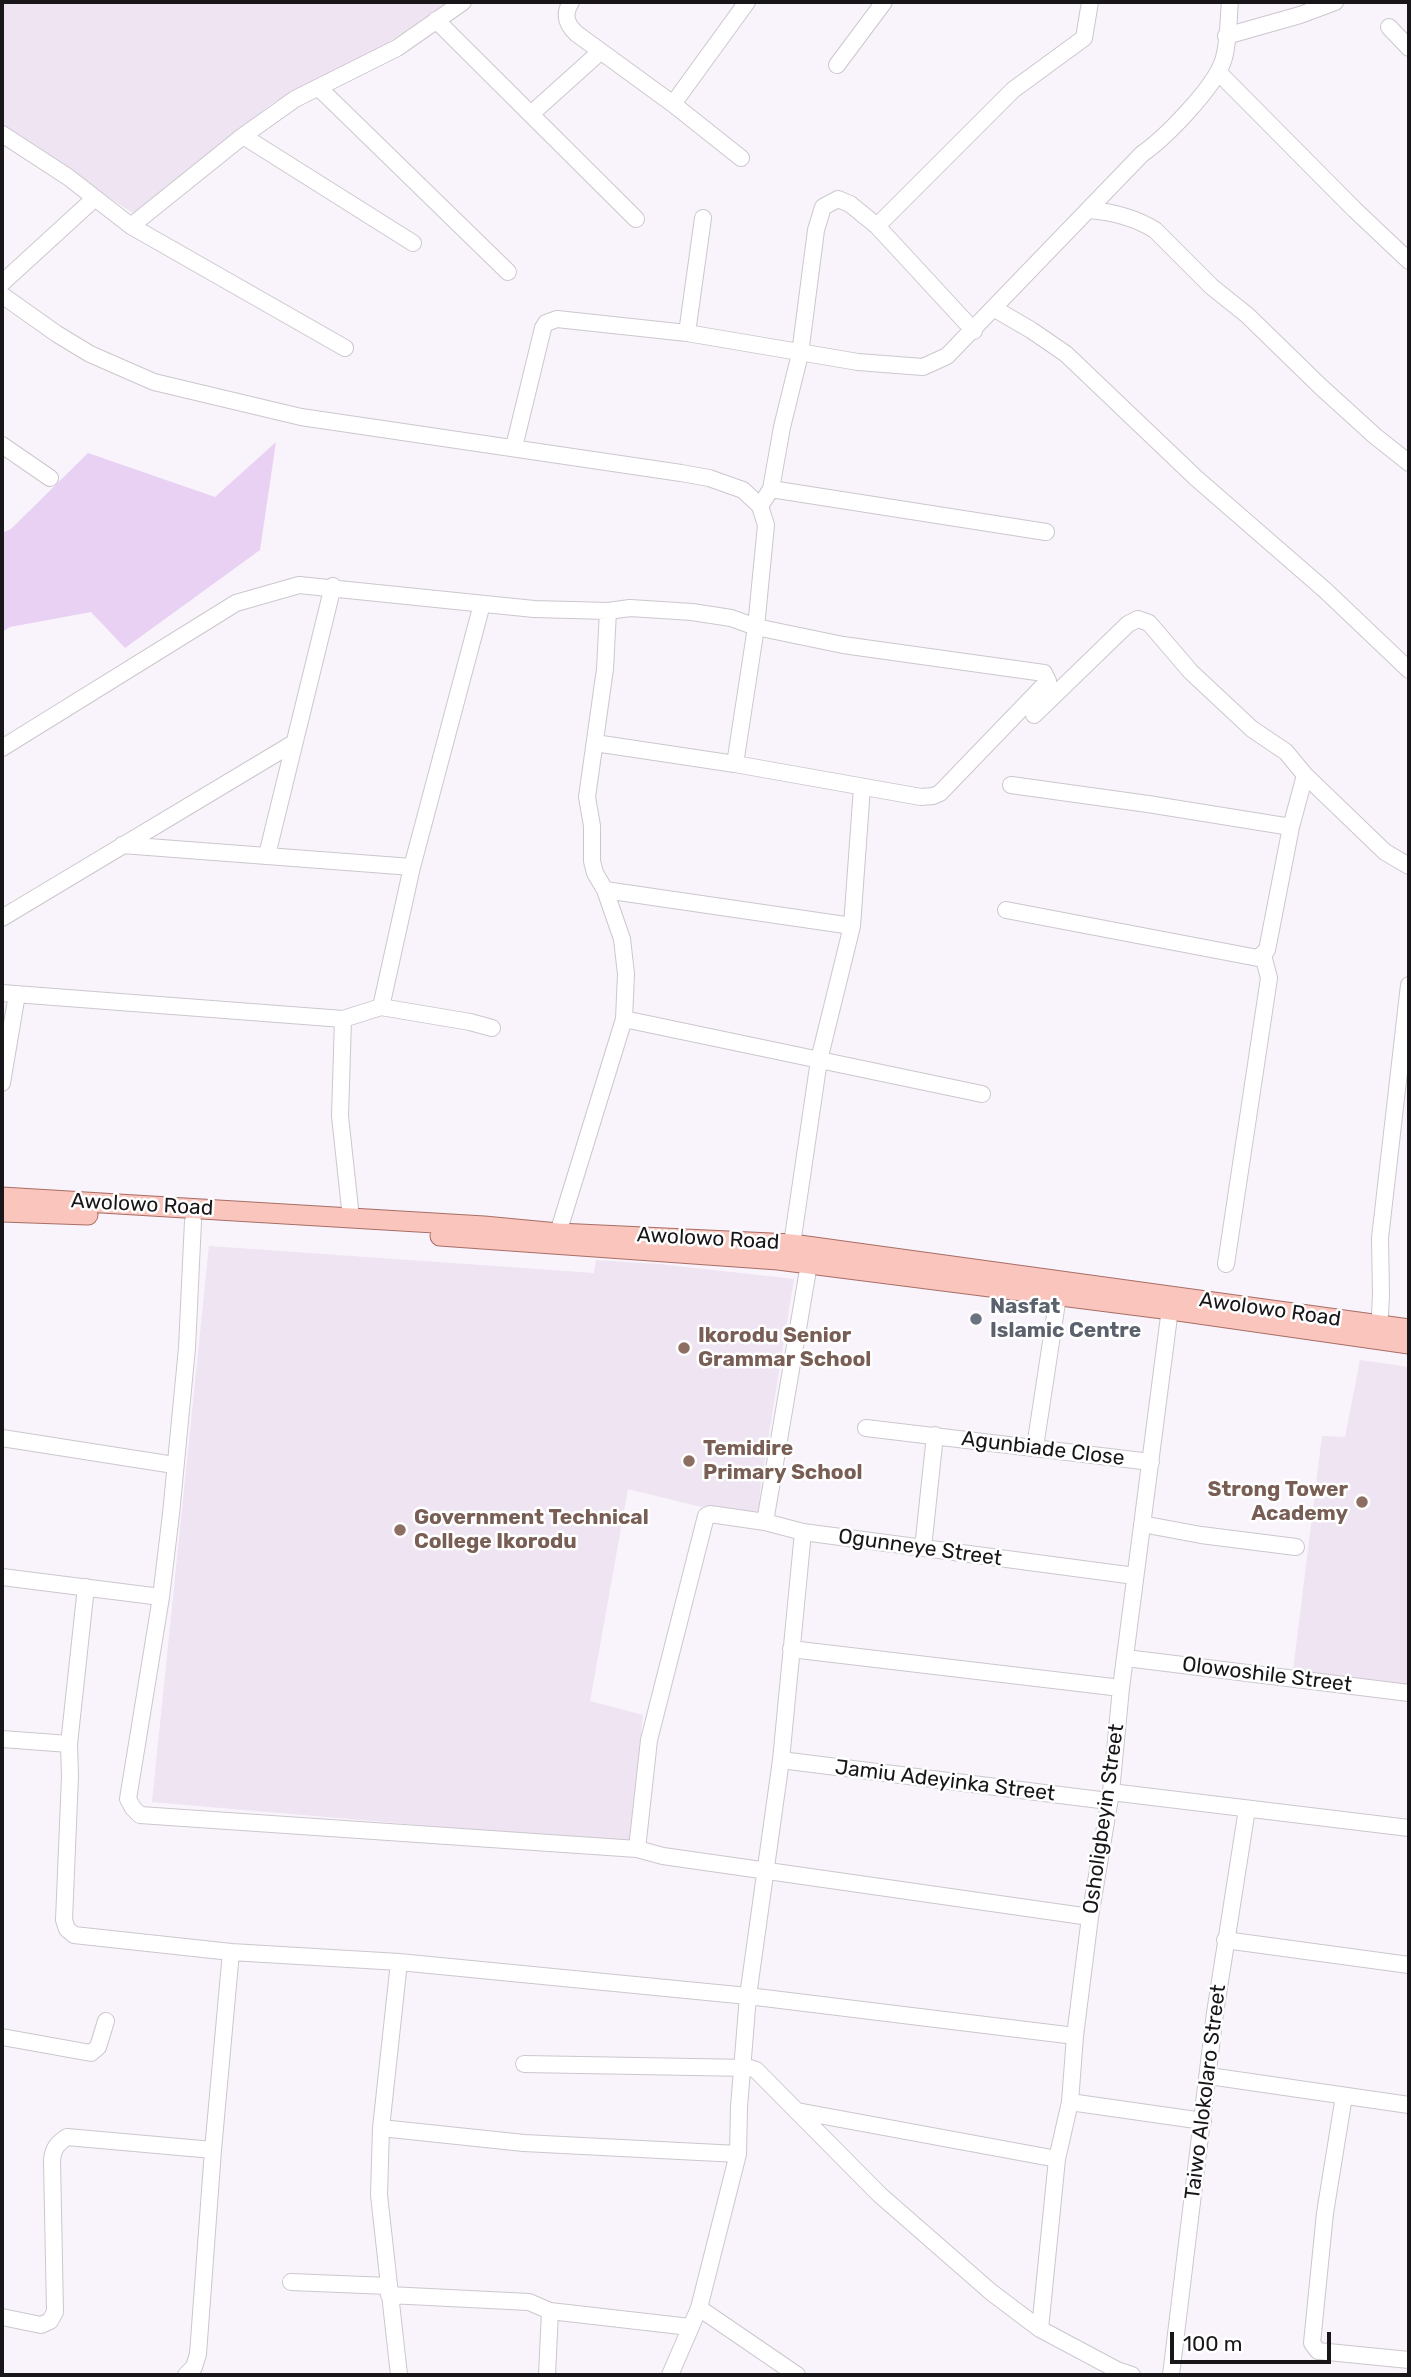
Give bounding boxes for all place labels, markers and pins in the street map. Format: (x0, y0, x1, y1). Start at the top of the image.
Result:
place label: Nasfat Islamic Centre (990, 1294, 1141, 1344)
marker: Nasfat Islamic Centre (968, 1311, 984, 1327)
place label: Ikorodu Senior Grammar School (698, 1323, 871, 1373)
marker: Ikorodu Senior Grammar School (676, 1340, 692, 1356)
place label: Temidire Primary School (703, 1436, 863, 1486)
marker: Temidire Primary School (681, 1453, 697, 1469)
place label: Strong Tower Academy (1208, 1477, 1348, 1527)
marker: Strong Tower Academy (1354, 1494, 1370, 1510)
place label: Government Technical College Ikorodu (414, 1505, 649, 1555)
marker: Government Technical College Ikorodu (392, 1522, 408, 1538)

